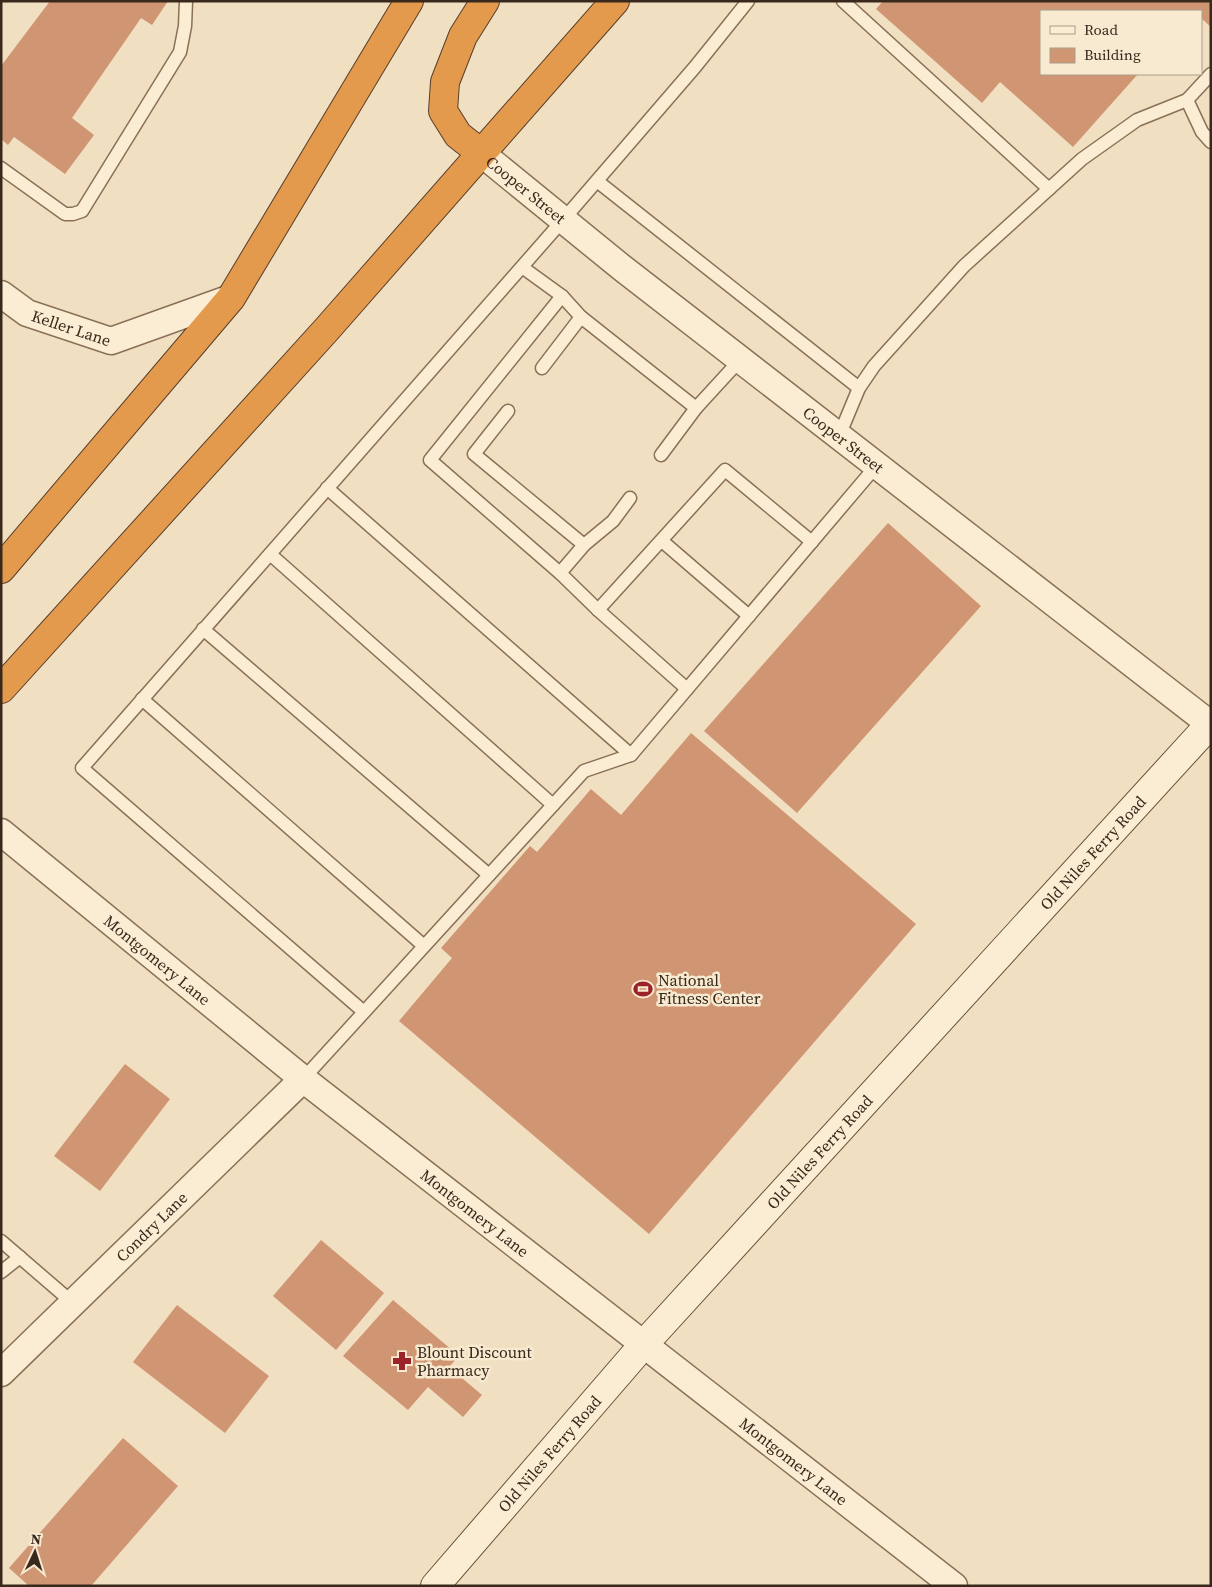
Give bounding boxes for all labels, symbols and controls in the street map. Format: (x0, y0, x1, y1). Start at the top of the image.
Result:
legend (1040, 10, 1202, 75)
text: Road (1084, 19, 1118, 40)
text: Building (1084, 44, 1141, 65)
street label: Cooper Street (481, 150, 571, 229)
street label: Keller Lane (29, 304, 114, 351)
street label: Cooper Street (798, 401, 889, 478)
street label: Old Niles Ferry Road (1035, 791, 1151, 915)
street label: Montgomery Lane (99, 910, 215, 1010)
place label: National Fitness Center (658, 969, 761, 1009)
sports icon: National Fitness Center (632, 978, 654, 1000)
street label: Old Niles Ferry Road (762, 1090, 877, 1214)
street label: Montgomery Lane (416, 1164, 534, 1262)
street label: Condry Lane (111, 1187, 192, 1267)
place label: Blount Discount Pharmacy (417, 1341, 533, 1381)
pharmacy icon: Blount Discount Pharmacy (391, 1350, 413, 1372)
street label: Old Niles Ferry Road (493, 1390, 606, 1517)
street label: Montgomery Lane (735, 1412, 852, 1510)
north arrow (10, 1527, 60, 1577)
text: N (30, 1529, 42, 1549)

